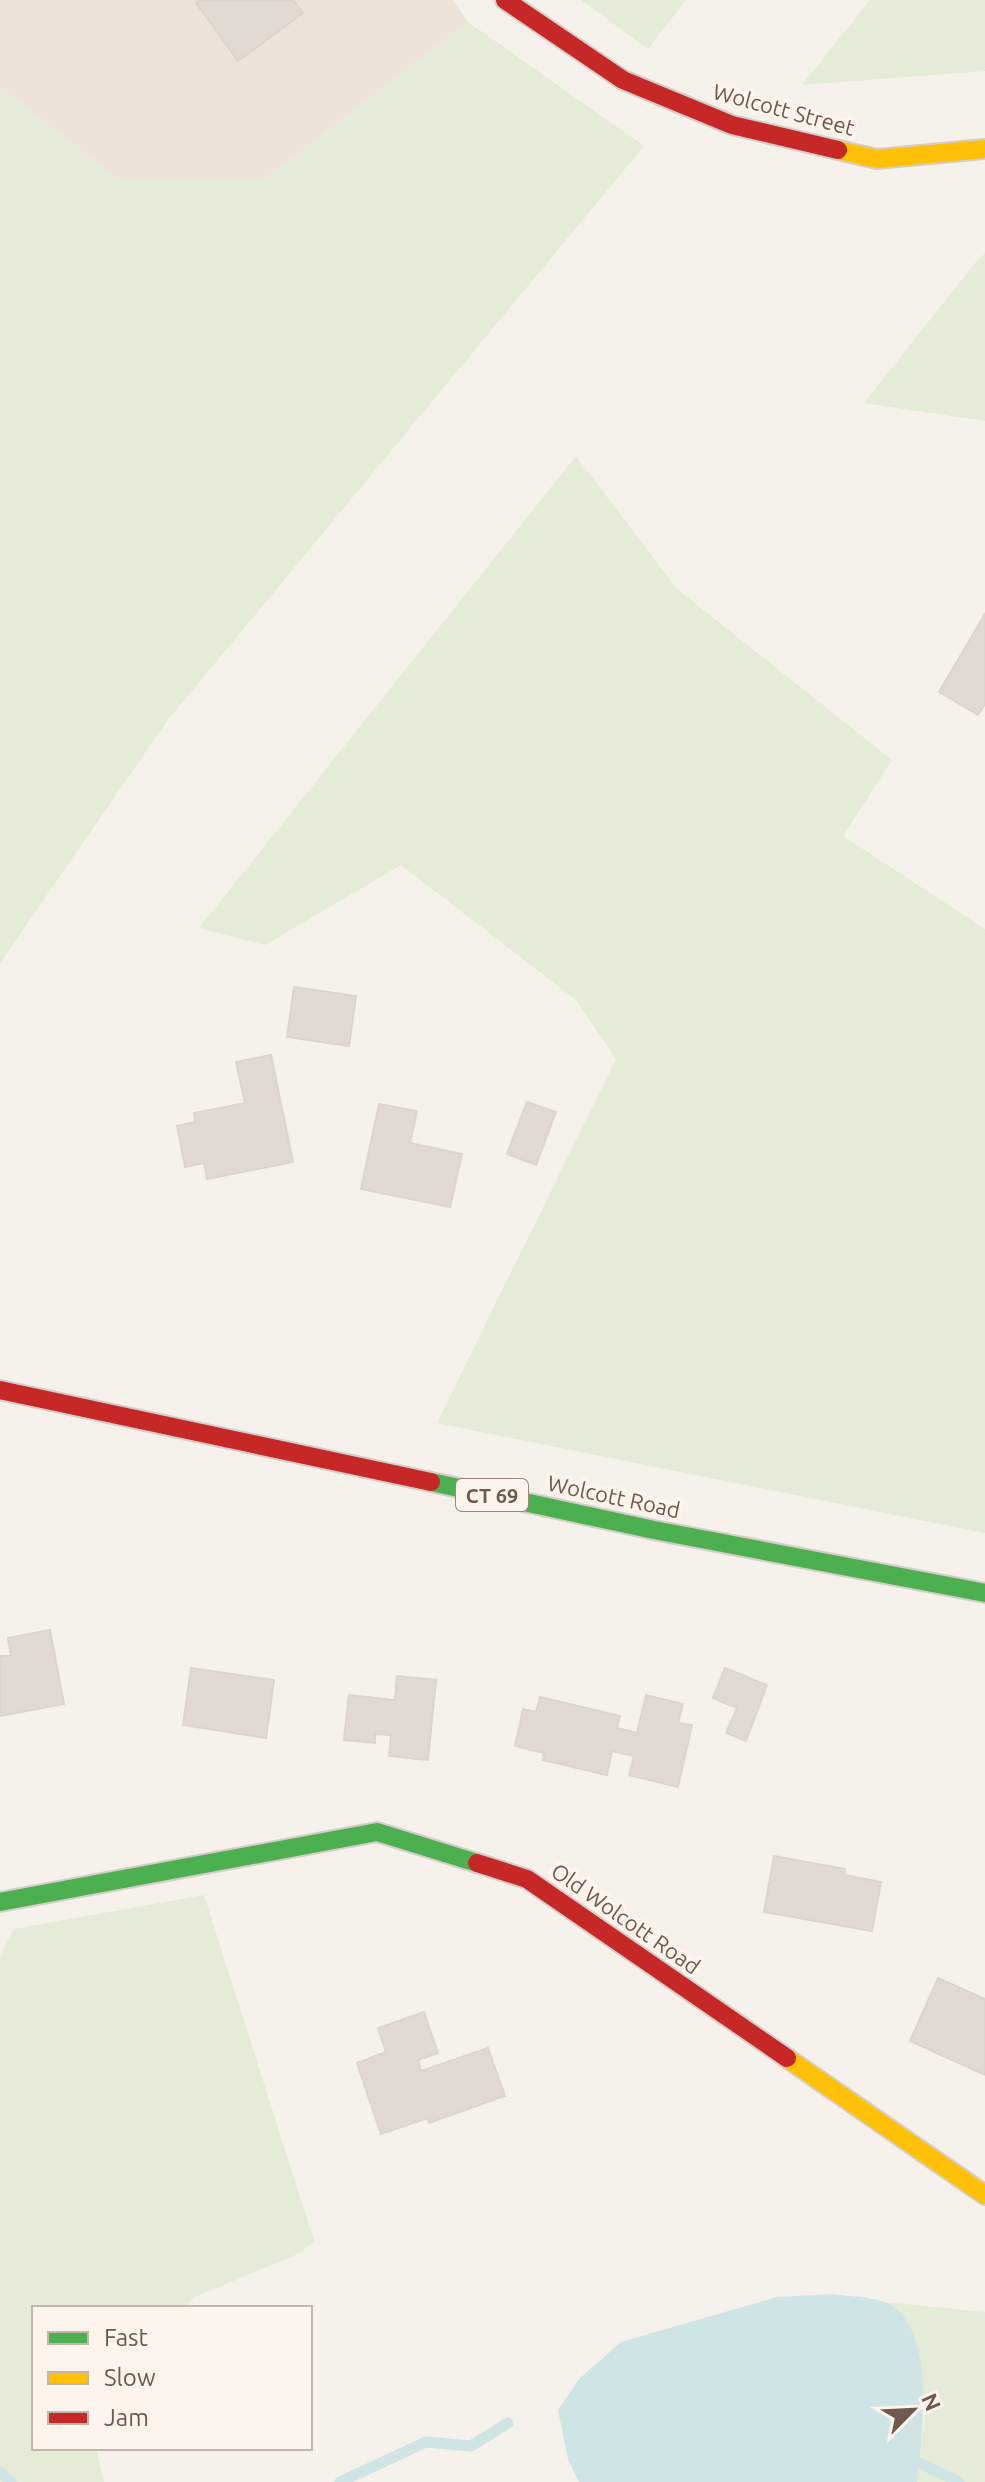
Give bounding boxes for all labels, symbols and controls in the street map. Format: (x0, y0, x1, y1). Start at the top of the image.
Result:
street label: Wolcott Street (711, 78, 858, 140)
street label: Wolcott Road (546, 1470, 682, 1522)
road number: CT 69 (456, 1479, 528, 1511)
street label: Old Wolcott Road (547, 1857, 705, 1979)
legend (32, 2306, 312, 2450)
text: Fast (104, 2324, 148, 2351)
text: Slow (104, 2364, 156, 2391)
north arrow (873, 2370, 953, 2450)
text: N (917, 2389, 946, 2414)
text: Jam (104, 2404, 149, 2431)

